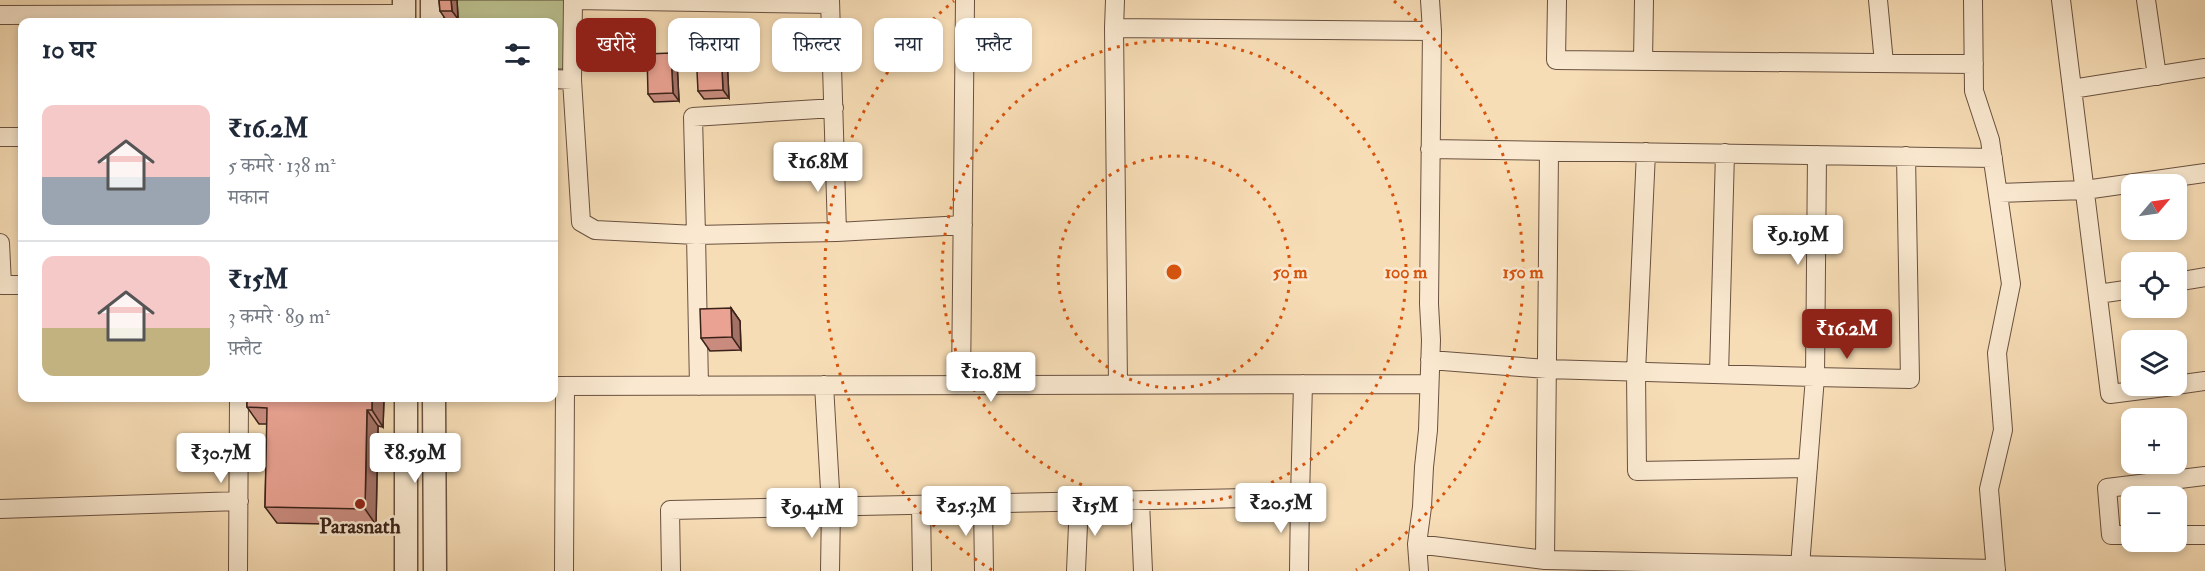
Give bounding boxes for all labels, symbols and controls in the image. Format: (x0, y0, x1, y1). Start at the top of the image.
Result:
chip: खरीदें (576, 18, 656, 72)
chip: किराया (668, 18, 760, 72)
chip: फ़िल्टर (772, 18, 862, 72)
chip: नया (874, 18, 943, 72)
chip: फ़्लैट (955, 18, 1032, 72)
text: 10 घर (42, 34, 96, 66)
icon: filters (501, 38, 534, 71)
text: ₹16.2M (228, 113, 308, 145)
icon: home (90, 129, 162, 201)
pin: ₹16.8M (769, 142, 867, 193)
text: ₹16.8M (787, 149, 849, 174)
text: 5 कमरे · 138 m² (228, 153, 336, 178)
north arrow (2121, 174, 2187, 240)
map controls (2121, 174, 2187, 552)
text: मकान (228, 185, 269, 210)
pin: ₹9.19M (1749, 215, 1847, 266)
text: ₹9.19M (1767, 222, 1829, 247)
button: locate (2121, 252, 2187, 318)
text: 50 m (1273, 261, 1308, 284)
text: 100 m (1385, 261, 1428, 284)
text: 150 m (1502, 261, 1545, 284)
centre of rings (1164, 262, 1184, 282)
text: ₹15M (228, 264, 288, 296)
icon: home (90, 280, 162, 352)
text: 3 कमरे · 89 m² (228, 304, 330, 329)
pin: ₹16.2M (1798, 309, 1896, 360)
text: ₹16.2M (1816, 316, 1878, 341)
button: layers (2121, 330, 2187, 396)
text: फ़्लैट (228, 336, 261, 361)
pin: ₹10.8M (942, 352, 1040, 403)
text: ₹10.8M (960, 359, 1022, 384)
button: + (2121, 408, 2187, 474)
pin: ₹30.7M (172, 433, 270, 484)
pin: ₹8.59M (366, 433, 464, 484)
text: ₹30.7M (191, 440, 251, 465)
text: ₹8.59M (384, 440, 446, 465)
pin: ₹20.5M (1232, 483, 1330, 534)
pin: ₹25.3M (917, 486, 1015, 537)
pin: ₹15M (1059, 486, 1131, 537)
button: − (2121, 486, 2187, 552)
pin: ₹9.41M (763, 488, 861, 539)
text: ₹20.5M (1249, 490, 1313, 515)
text: ₹25.3M (936, 493, 996, 518)
text: ₹15M (1072, 493, 1118, 518)
text: ₹9.41M (781, 495, 844, 520)
marker: Parasnath (353, 497, 367, 511)
place label: Parasnath (319, 513, 401, 540)

